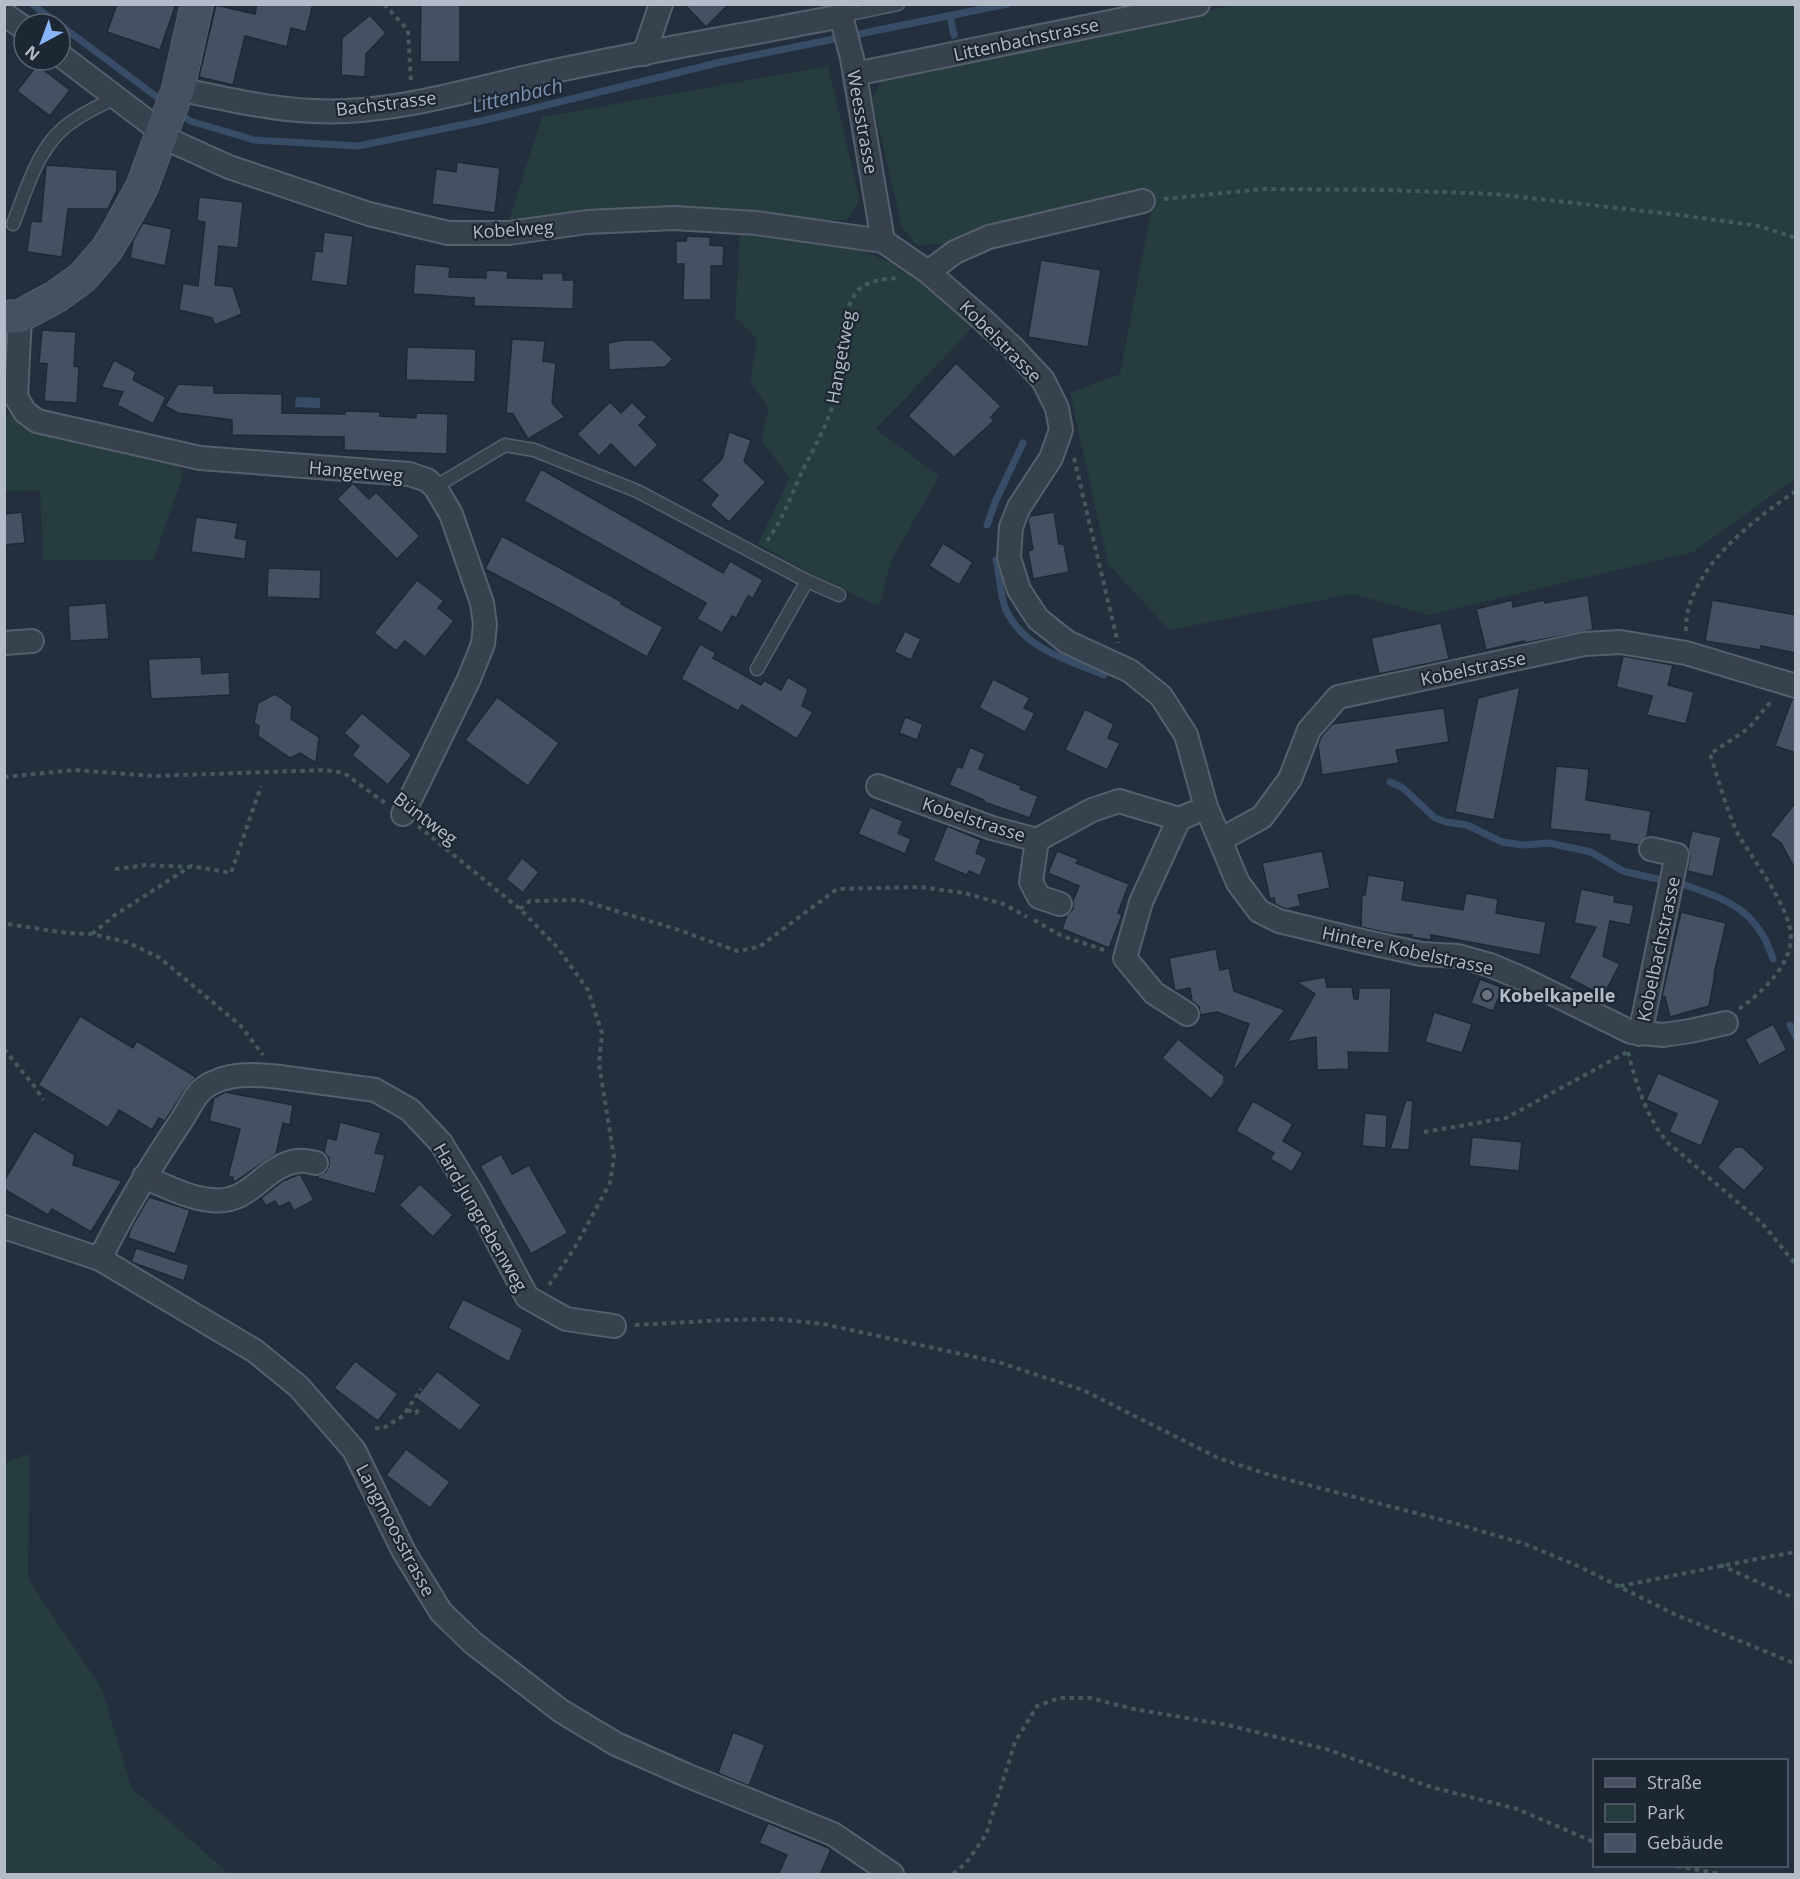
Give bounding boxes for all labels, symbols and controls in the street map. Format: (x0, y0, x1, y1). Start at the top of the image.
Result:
north arrow (12, 12, 72, 72)
street label: Littenbachstrasse (951, 12, 1101, 66)
text: N (20, 41, 44, 66)
street label: Weesstrasse (842, 68, 884, 176)
water label: Littenbach (469, 71, 565, 119)
street label: Bachstrasse (334, 85, 438, 121)
street label: Kobelweg (472, 214, 555, 244)
street label: Kobelstrasse (955, 295, 1047, 387)
street label: Hangetweg (820, 308, 860, 406)
street label: Hangetweg (308, 455, 404, 487)
street label: Kobelstrasse (1418, 645, 1528, 691)
street label: Büntweg (389, 786, 463, 850)
street label: Kobelstrasse (919, 791, 1029, 847)
street label: Kobelbachstrasse (1631, 874, 1685, 1024)
street label: Hintere Kobelstrasse (1320, 920, 1496, 980)
place label: Kobelkapelle (1499, 983, 1615, 1007)
marker: Kobelkapelle (1480, 988, 1494, 1002)
street label: Hard-Jungrebenweg (429, 1138, 533, 1296)
street label: Langmoosstrasse (351, 1460, 441, 1600)
legend (1593, 1759, 1788, 1867)
text: Straße (1647, 1770, 1702, 1794)
text: Park (1647, 1800, 1685, 1824)
text: Gebäude (1647, 1830, 1723, 1854)

